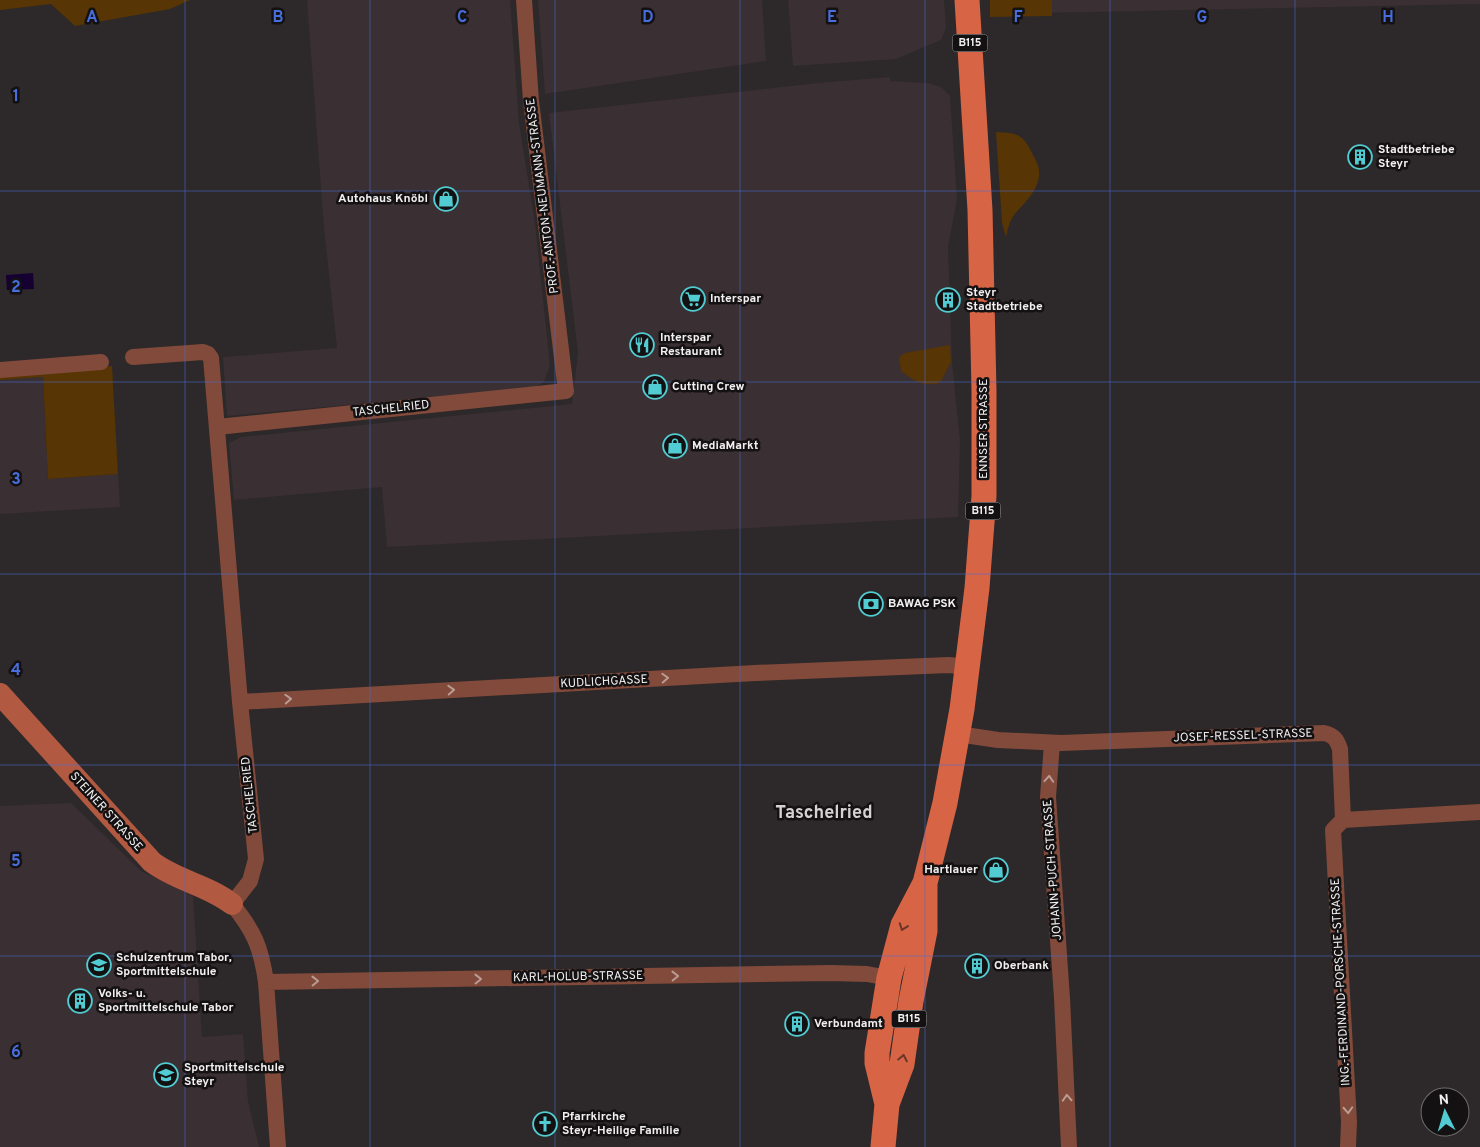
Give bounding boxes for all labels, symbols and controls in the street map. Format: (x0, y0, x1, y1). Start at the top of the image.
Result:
text: A (86, 8, 98, 28)
text: B (272, 8, 284, 28)
text: C (457, 8, 467, 28)
text: D (642, 8, 654, 28)
text: E (827, 8, 837, 28)
text: F (1013, 8, 1023, 28)
text: G (1197, 8, 1207, 28)
text: H (1382, 8, 1394, 28)
road number: B115 (952, 34, 988, 52)
text: 1 (13, 87, 19, 107)
street label: PROF.-ANTON-NEUMANN-STRASSE (523, 97, 563, 295)
place label: Stadtbetriebe Steyr (1378, 142, 1455, 172)
building icon: Stadtbetriebe Steyr (1347, 144, 1373, 170)
shop icon: Autohaus Knöbl (433, 186, 459, 212)
place label: Autohaus Knöbl (338, 191, 428, 207)
text: 2 (11, 278, 21, 298)
place label: Steyr Stadtbetriebe (966, 285, 1043, 315)
supermarket icon: Interspar (680, 286, 706, 312)
building icon: Steyr Stadtbetriebe (935, 287, 961, 313)
place label: Interspar (710, 291, 761, 307)
place label: Interspar Restaurant (660, 330, 722, 360)
restaurant icon: Interspar Restaurant (629, 332, 655, 358)
shop icon: Cutting Crew (642, 374, 668, 400)
place label: Cutting Crew (672, 379, 745, 395)
street label: ENNSER STRASSE (976, 379, 992, 479)
street label: TASCHELRIED (352, 397, 430, 421)
shop icon: MediaMarkt (662, 433, 688, 459)
place label: MediaMarkt (692, 438, 759, 454)
text: 3 (11, 470, 21, 490)
road number: B115 (966, 502, 1000, 520)
bank icon: BAWAG PSK (858, 591, 884, 617)
place label: BAWAG PSK (888, 596, 957, 612)
text: 4 (11, 661, 21, 681)
street label: KUDLICHGASSE (560, 672, 648, 692)
one-way arrow (661, 673, 669, 684)
one-way arrow (447, 685, 455, 696)
one-way arrow (285, 694, 293, 705)
street label: JOSEF-RESSEL-STRASSE (1173, 726, 1313, 746)
street label: TASCHELRIED (238, 756, 262, 834)
street label: STEINER STRASSE (66, 769, 146, 855)
one-way arrow (1043, 775, 1054, 783)
street label: JOHANN-PUCH-STRASSE (1040, 799, 1066, 941)
district label: Taschelried (775, 802, 873, 825)
text: 5 (11, 852, 21, 872)
shop icon: Hartlauer (983, 857, 1009, 883)
place label: Hartlauer (924, 862, 978, 878)
street label: ING.-FERDINAND-PORSCHE-STRASSE (1328, 878, 1354, 1086)
one-way arrow (899, 922, 909, 931)
place label: Schulzentrum Tabor, Sportmittelschule (116, 950, 232, 980)
school or university icon: Schulzentrum Tabor, Sportmittelschule (86, 952, 112, 978)
building icon: Oberbank (964, 953, 990, 979)
place label: Oberbank (994, 958, 1049, 974)
street label: KARL-HOLUB-STRASSE (513, 968, 643, 986)
one-way arrow (672, 971, 679, 981)
one-way arrow (474, 974, 482, 984)
one-way arrow (312, 976, 319, 986)
place label: Volks- u. Sportmittelschule Tabor (98, 986, 233, 1016)
building icon: Volks- u. Sportmittelschule Tabor (67, 988, 93, 1014)
building icon: Verbundamt (784, 1011, 810, 1037)
road number: B115 (892, 1011, 926, 1028)
place label: Verbundamt (814, 1016, 883, 1032)
text: 6 (11, 1043, 21, 1063)
one-way arrow (897, 1054, 907, 1062)
place label: Sportmittelschule Steyr (184, 1060, 285, 1090)
school or university icon: Sportmittelschule Steyr (153, 1062, 179, 1088)
north arrow (1420, 1087, 1470, 1137)
text: N (1438, 1092, 1450, 1109)
one-way arrow (1061, 1094, 1072, 1102)
one-way arrow (1343, 1106, 1353, 1114)
place label: Pfarrkirche Steyr-Heilige Familie (562, 1109, 680, 1139)
church icon: Pfarrkirche Steyr-Heilige Familie (532, 1111, 558, 1137)

